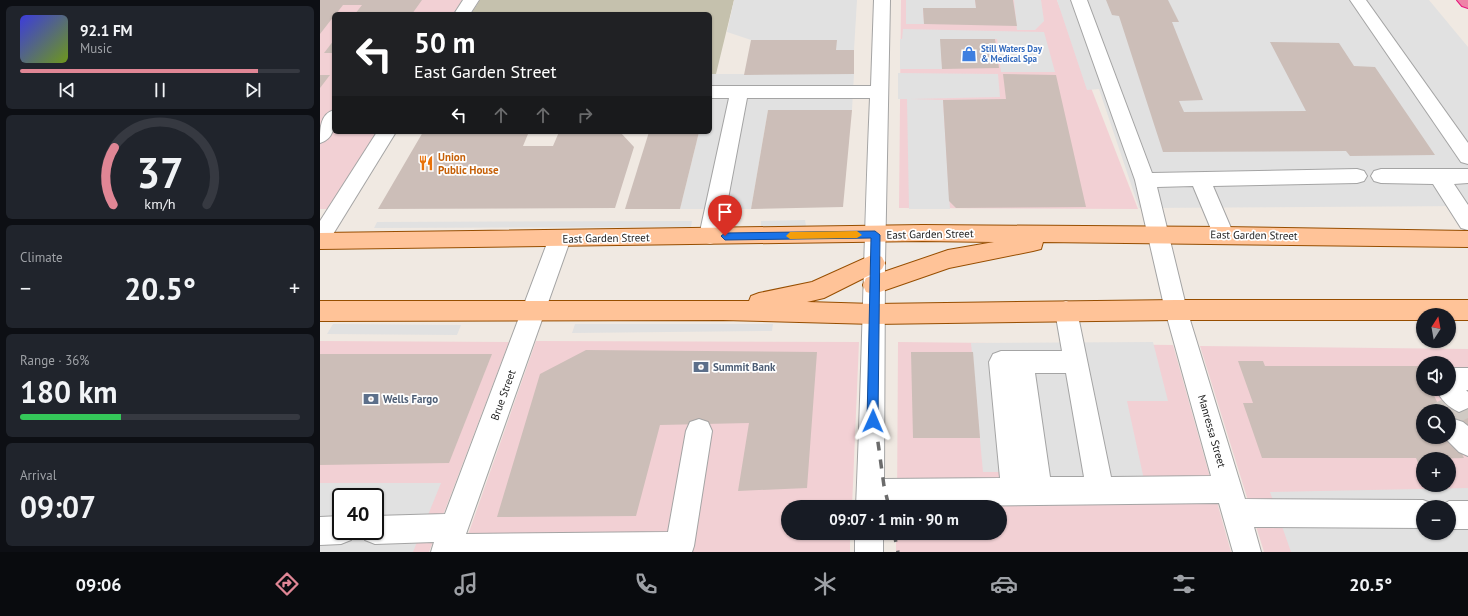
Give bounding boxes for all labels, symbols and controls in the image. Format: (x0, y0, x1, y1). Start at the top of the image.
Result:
text: 92.1 FM (80, 21, 133, 40)
text: 50 m (414, 24, 475, 61)
icon: left (348, 28, 400, 80)
text: Music (80, 40, 112, 57)
place label: Still Waters Day & Medical Spa (981, 43, 1043, 64)
shop icon: Still Waters Day & Medical Spa (960, 45, 978, 63)
text: East Garden Street (414, 60, 557, 83)
icon: previous (56, 79, 78, 101)
icon: pause (149, 79, 171, 101)
icon: next (242, 79, 264, 101)
icon: left (448, 104, 470, 126)
icon: ahead (490, 104, 512, 126)
icon: ahead (532, 104, 554, 126)
icon: right (574, 104, 596, 126)
text: 37 (136, 146, 184, 199)
place label: Union Public House (438, 150, 499, 177)
restaurant icon: Union Public House (417, 154, 435, 172)
text: km/h (144, 194, 176, 213)
pin (708, 195, 742, 236)
icon: arrive (714, 201, 736, 223)
street label: East Garden Street (886, 226, 974, 242)
street label: East Garden Street (1210, 227, 1298, 243)
street label: East Garden Street (562, 230, 650, 246)
text: Climate (20, 249, 63, 266)
text: 20.5° (124, 269, 196, 308)
text: − (20, 274, 31, 302)
text: + (289, 274, 300, 302)
north arrow (1416, 308, 1456, 348)
map controls (1416, 308, 1456, 540)
text: Range · 36% (20, 352, 89, 369)
button: sound (1416, 356, 1456, 396)
bank icon: Summit Bank (692, 358, 710, 376)
place label: Summit Bank (713, 360, 776, 374)
street label: Brue Street (487, 368, 519, 422)
text: 180 km (20, 372, 118, 411)
bank icon: Wells Fargo (362, 390, 380, 408)
place label: Wells Fargo (383, 392, 438, 406)
street label: Manressa Street (1195, 393, 1229, 469)
position arrow (852, 400, 894, 442)
button: search (1416, 404, 1456, 444)
button: + (1416, 452, 1456, 492)
text: Arrival (20, 467, 56, 484)
text: 09:07 (20, 487, 96, 526)
speed limit sign: 40 (332, 488, 384, 540)
button: − (1416, 500, 1456, 540)
text: 09:07 · 1 min · 90 m (829, 510, 959, 529)
icon: directions (273, 570, 301, 598)
icon: music (452, 570, 480, 598)
icon: phone (632, 570, 660, 598)
icon: climate (811, 570, 839, 598)
icon: car (990, 570, 1018, 598)
icon: filters (1170, 570, 1198, 598)
text: 09:06 (76, 573, 121, 596)
text: 20.5° (1349, 573, 1392, 596)

